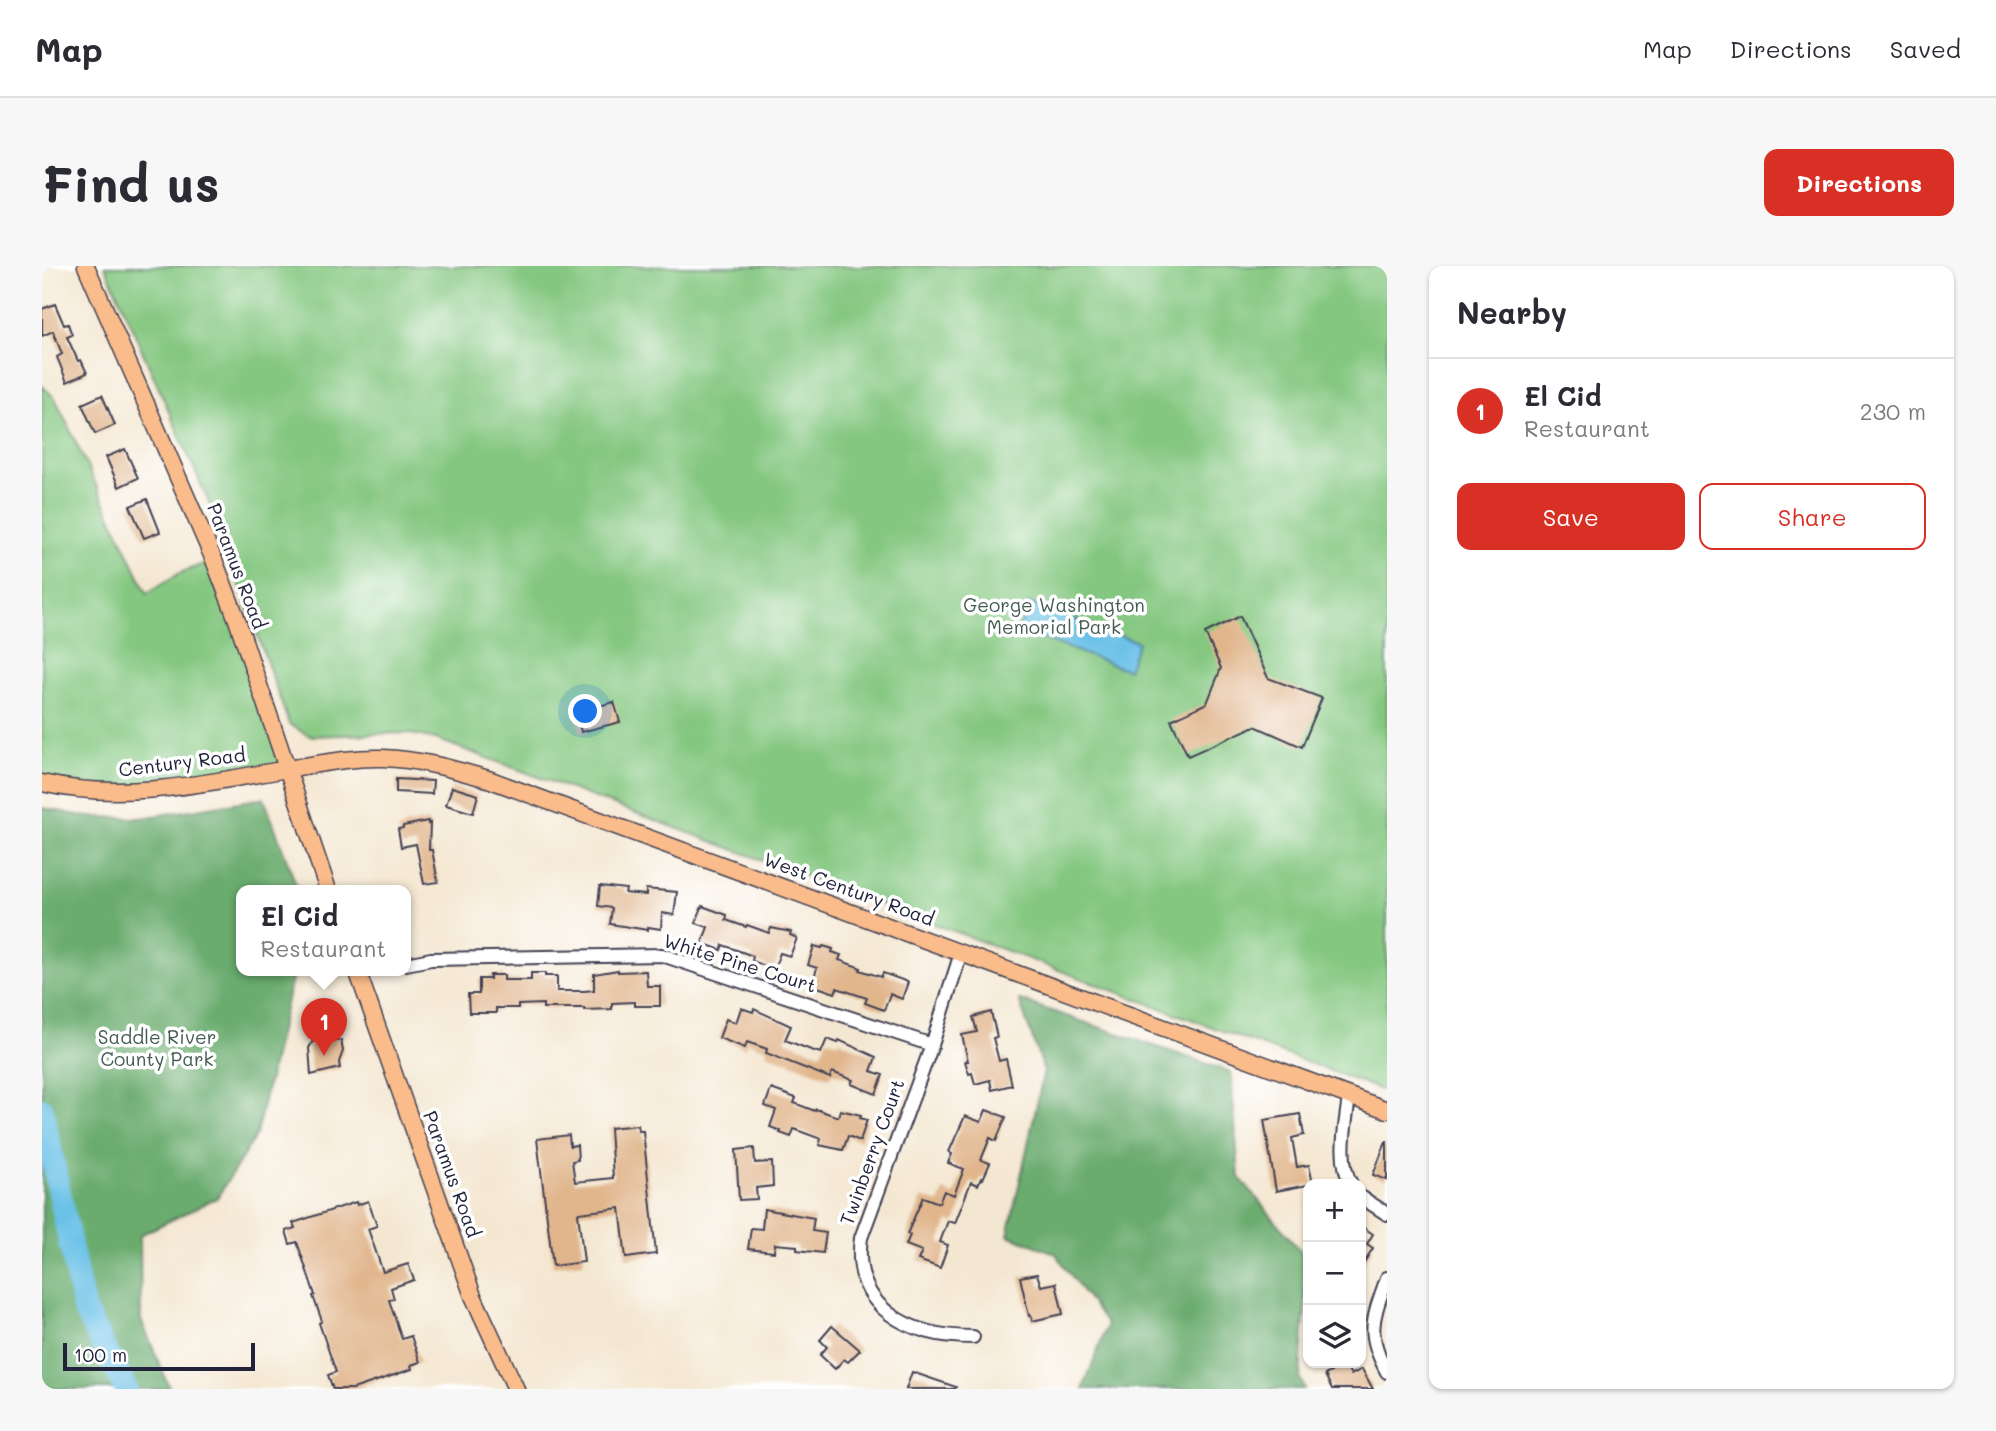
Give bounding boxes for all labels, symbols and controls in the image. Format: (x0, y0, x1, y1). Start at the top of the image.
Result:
text: Map (35, 27, 103, 70)
text: Map (1643, 33, 1692, 64)
text: Directions (1730, 33, 1852, 64)
text: Saved (1890, 33, 1961, 64)
button: Directions (1764, 149, 1954, 216)
text: Find us (42, 151, 220, 214)
text: Nearby (1457, 292, 1567, 332)
text: El Cid (1524, 379, 1602, 413)
text: 1 (1475, 396, 1485, 426)
text: 230 m (1860, 396, 1926, 426)
text: Restaurant (1524, 413, 1650, 443)
button: Save (1457, 483, 1685, 550)
button: Share (1699, 483, 1926, 550)
street label: Paramus Road (202, 499, 273, 632)
park label: George Washington Memorial Park (963, 592, 1145, 639)
your location (568, 694, 602, 728)
street label: Century Road (117, 741, 247, 782)
street label: West Century Road (761, 846, 938, 931)
popup (236, 885, 411, 976)
text: El Cid (261, 899, 338, 933)
street label: White Pine Court (661, 927, 820, 998)
text: Restaurant (261, 933, 386, 963)
pin: 1 (301, 998, 347, 1056)
park label: Saddle River County Park (98, 1024, 216, 1071)
street label: Twinberry Court (833, 1075, 910, 1228)
street label: Paramus Road (418, 1107, 487, 1241)
map controls (1303, 1179, 1366, 1368)
button: + (1303, 1179, 1366, 1242)
button: − (1303, 1242, 1366, 1305)
button: layers (1303, 1305, 1366, 1368)
scale bar (63, 1340, 256, 1372)
text: 100 m (74, 1342, 127, 1367)

